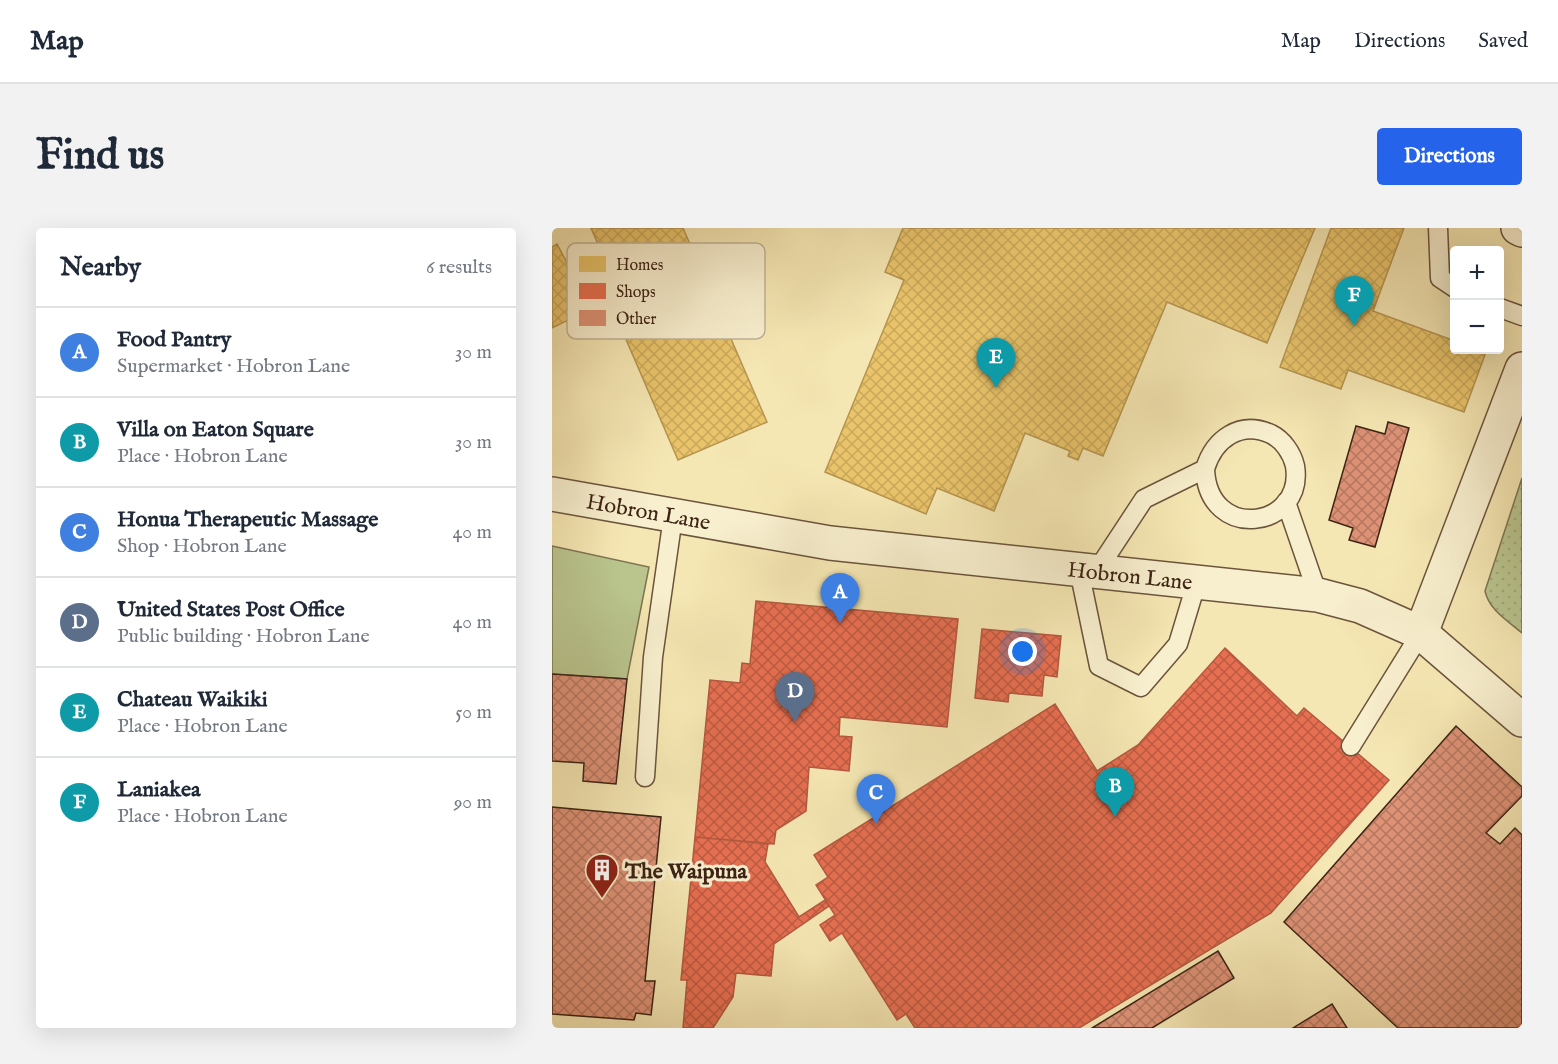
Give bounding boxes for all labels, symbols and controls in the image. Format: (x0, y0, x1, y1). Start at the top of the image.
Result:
text: Map (30, 24, 84, 59)
text: Map (1281, 28, 1321, 55)
text: Directions (1354, 28, 1445, 55)
text: Saved (1478, 28, 1528, 55)
button: Directions (1377, 128, 1522, 185)
text: Find us (36, 130, 164, 183)
legend (567, 243, 765, 339)
map controls (1450, 246, 1504, 354)
button: + (1450, 246, 1504, 300)
text: Nearby (60, 251, 141, 284)
text: 6 results (426, 255, 492, 280)
text: Homes (616, 256, 664, 276)
pin: F (1334, 276, 1374, 326)
text: Shops (616, 283, 656, 303)
button: − (1450, 300, 1504, 354)
text: Other (616, 310, 657, 330)
text: Food Pantry (117, 326, 231, 354)
pin: E (976, 338, 1016, 388)
text: A (73, 340, 86, 365)
text: 30 m (455, 340, 492, 365)
text: Supermarket · Hobron Lane (117, 354, 350, 379)
text: Villa on Eaton Square (117, 416, 314, 444)
text: B (73, 430, 86, 455)
text: 30 m (455, 430, 492, 455)
text: Place · Hobron Lane (117, 444, 288, 469)
street label: Hobron Lane (584, 488, 712, 538)
text: Honua Therapeutic Massage (117, 506, 378, 534)
text: C (72, 520, 87, 545)
text: 40 m (453, 520, 492, 545)
text: Shop · Hobron Lane (117, 534, 287, 559)
street label: Hobron Lane (1066, 556, 1194, 598)
pin: A (820, 574, 860, 623)
text: United States Post Office (117, 596, 345, 624)
text: D (71, 610, 88, 635)
text: 40 m (453, 610, 492, 635)
text: Public building · Hobron Lane (117, 624, 370, 649)
your location (1008, 637, 1037, 666)
pin: D (776, 672, 814, 722)
text: Chateau Waikiki (117, 686, 268, 714)
text: E (73, 700, 86, 725)
text: 50 m (455, 700, 492, 725)
text: Place · Hobron Lane (117, 714, 288, 739)
pin: B (1096, 768, 1134, 817)
pin: C (856, 774, 896, 824)
text: Laniakea (117, 776, 201, 804)
text: F (73, 790, 86, 815)
text: 90 m (454, 790, 492, 815)
text: Place · Hobron Lane (117, 804, 288, 829)
building icon: The Waipuna (584, 852, 620, 899)
place label: The Waipuna (624, 858, 748, 886)

